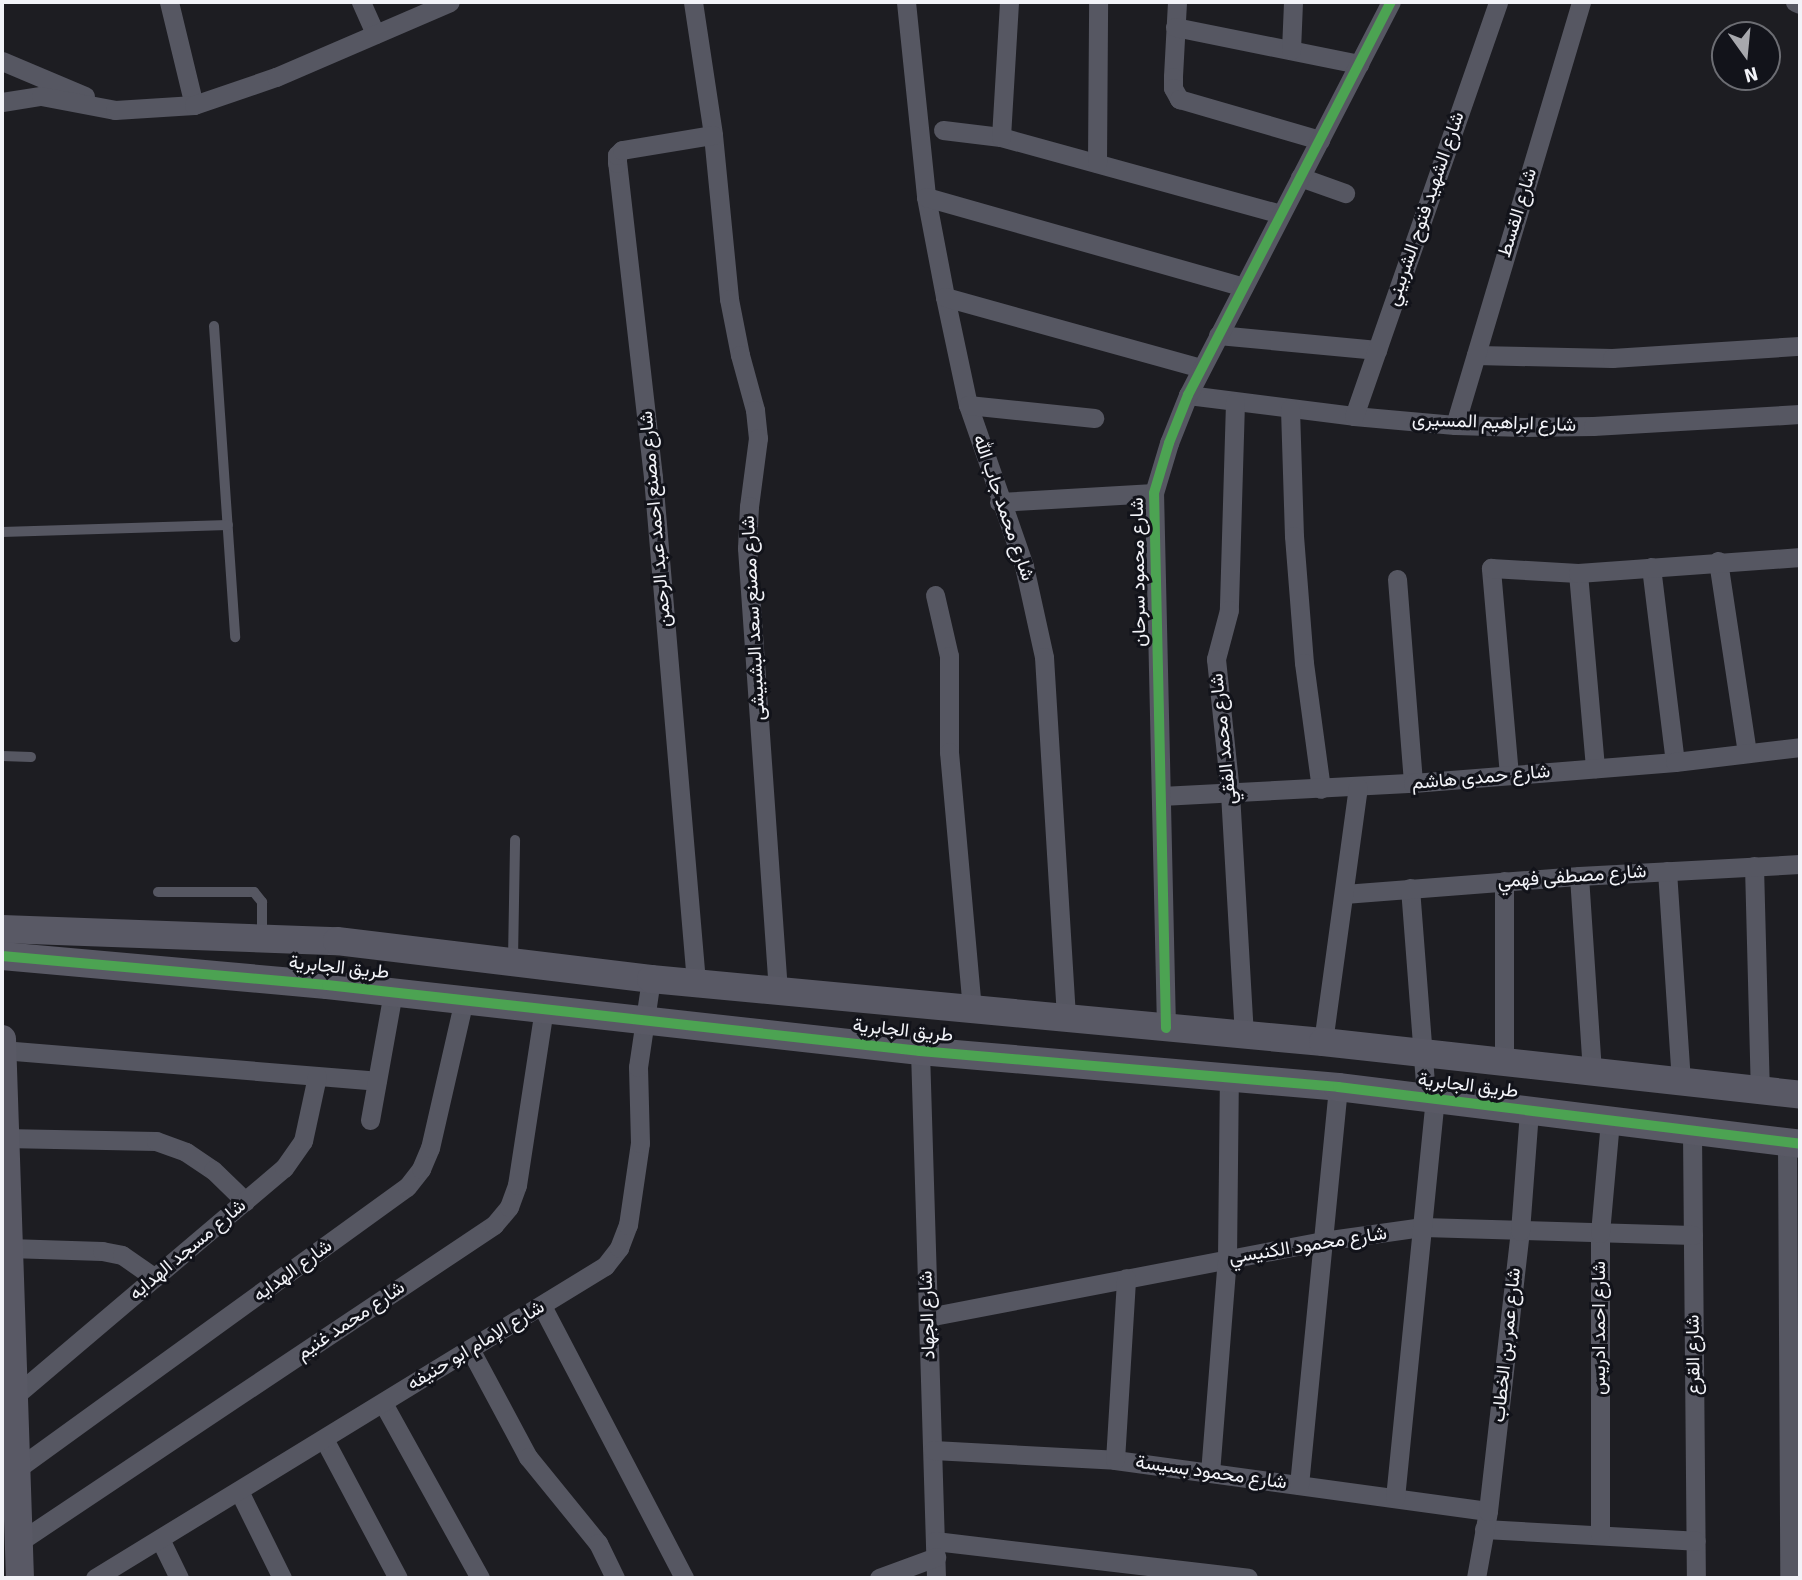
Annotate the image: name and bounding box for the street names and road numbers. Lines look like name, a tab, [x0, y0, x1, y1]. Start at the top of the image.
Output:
street label: شارع الشهيد فتوح الشربيني	[1382, 109, 1470, 309]
street label: شارع القسط	[1494, 166, 1542, 260]
street label: شارع ابراهيم المسيرى	[1412, 409, 1576, 437]
street label: شارع مصنع احمد عبد الرحمن	[635, 410, 677, 628]
street label: شارع محمد جاب الله	[967, 432, 1039, 584]
street label: شارع محمود سرحان	[1126, 497, 1152, 647]
street label: شارع مصنع سعد البشبيشى	[737, 515, 771, 721]
street label: شارع محمد الفقي	[1206, 672, 1242, 806]
street label: شارع حمدى هاشم	[1411, 761, 1551, 795]
street label: شارع مصطفى فهمي	[1497, 860, 1647, 894]
street label: طريق الجابرية	[288, 951, 390, 985]
street label: طريق الجابرية	[852, 1014, 954, 1048]
street label: طريق الجابرية	[1416, 1069, 1520, 1103]
street label: شارع مسجد الهدايه	[125, 1195, 251, 1305]
street label: شارع محمود الكنيسي	[1228, 1222, 1388, 1270]
street label: شارع الهدايه	[249, 1235, 337, 1307]
street label: شارع احمد ادريس	[1589, 1261, 1611, 1395]
street label: شارع عمر بن الخطاب	[1488, 1267, 1526, 1423]
street label: شارع الجهاد	[915, 1270, 941, 1360]
street label: شارع محمد غنيم	[292, 1276, 410, 1366]
street label: شارع الإمام ابو حنيفه	[403, 1296, 549, 1396]
street label: شارع القرع	[1682, 1314, 1706, 1396]
street label: شارع محمود بسيسة	[1134, 1451, 1288, 1495]

